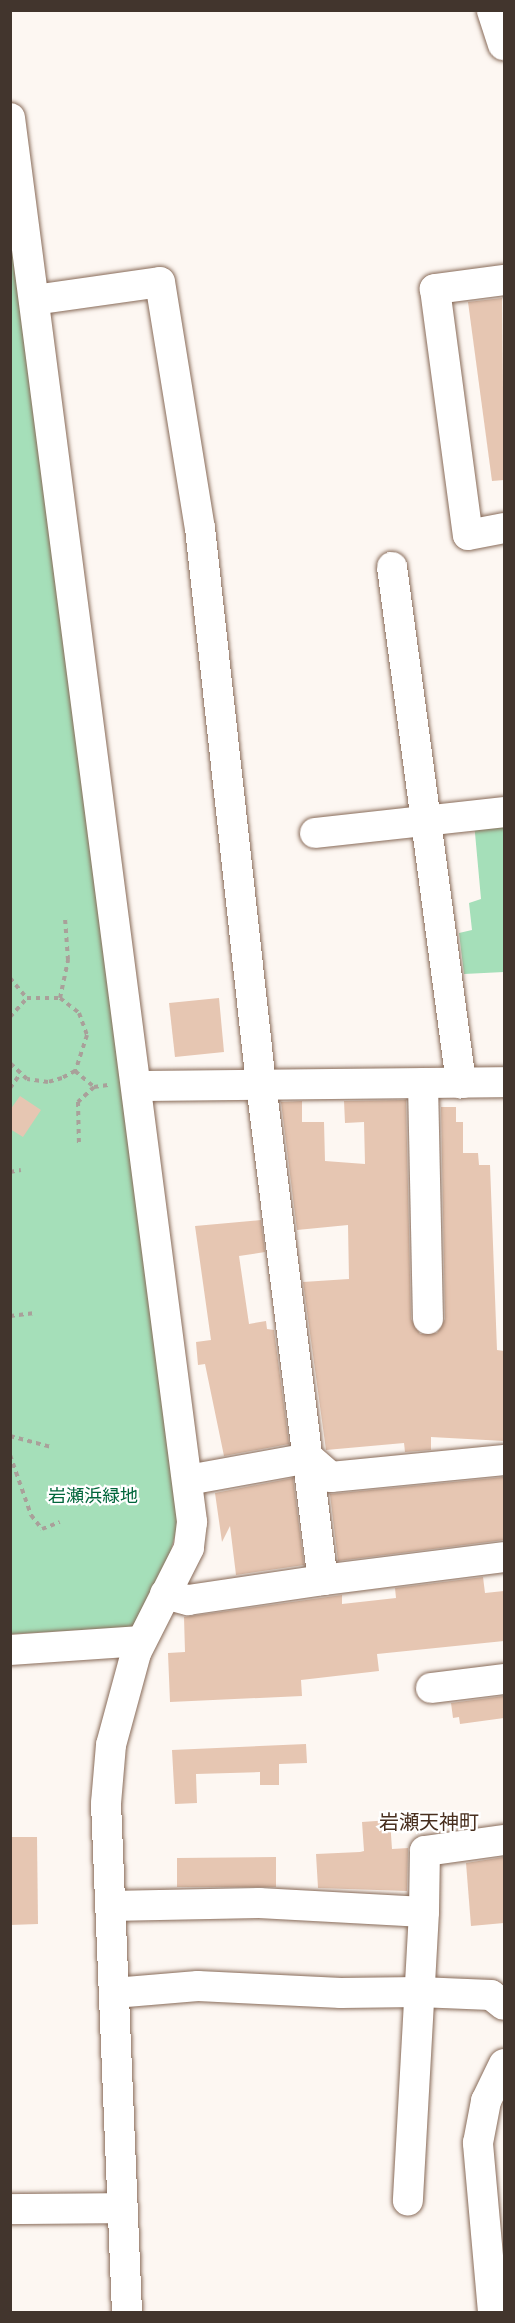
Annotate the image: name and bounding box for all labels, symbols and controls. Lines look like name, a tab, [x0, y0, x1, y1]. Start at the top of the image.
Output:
park label: 岩瀬浜緑地	[48, 1485, 138, 1507]
district label: 岩瀬天神町	[379, 1810, 479, 1834]

